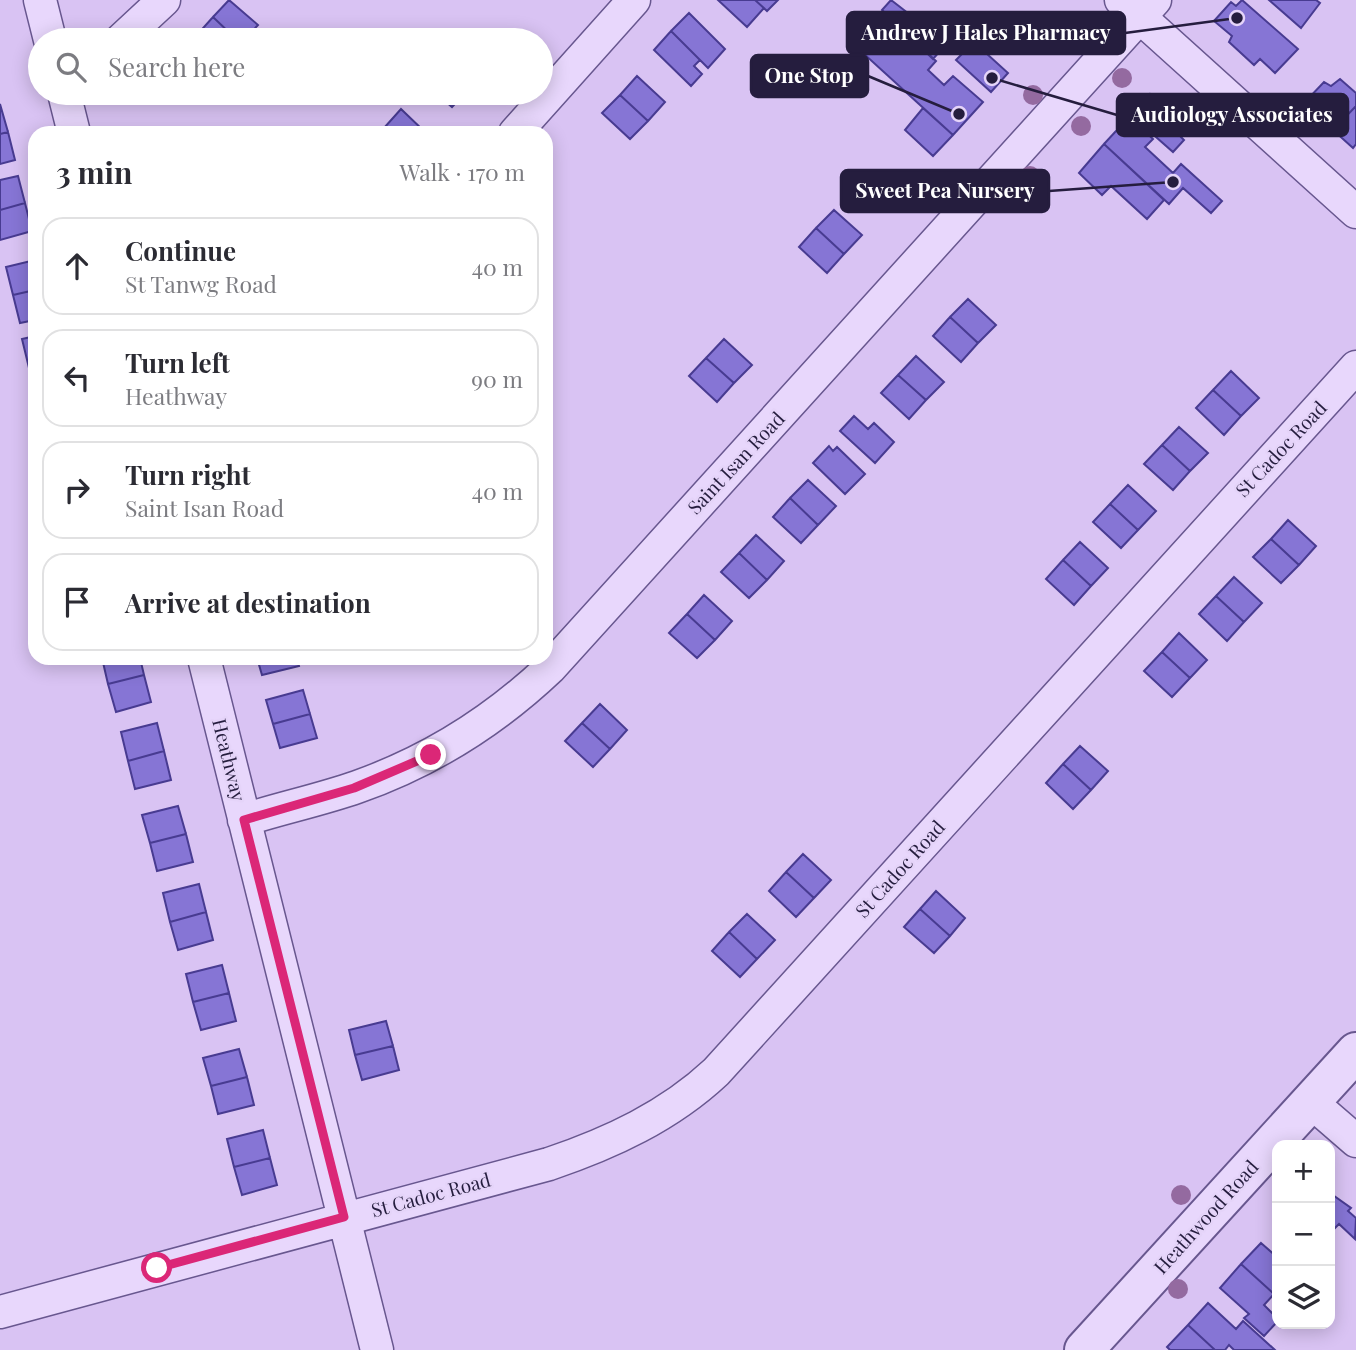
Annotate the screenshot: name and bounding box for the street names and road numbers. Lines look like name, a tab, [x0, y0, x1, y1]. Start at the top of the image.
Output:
street label: St Cadoc Road	[1229, 395, 1332, 502]
street label: Saint Isan Road	[681, 405, 790, 519]
street label: Heathway	[207, 716, 253, 804]
street label: St Cadoc Road	[849, 814, 950, 923]
street label: Heathwood Road	[1147, 1154, 1263, 1279]
street label: St Cadoc Road	[368, 1166, 493, 1222]

